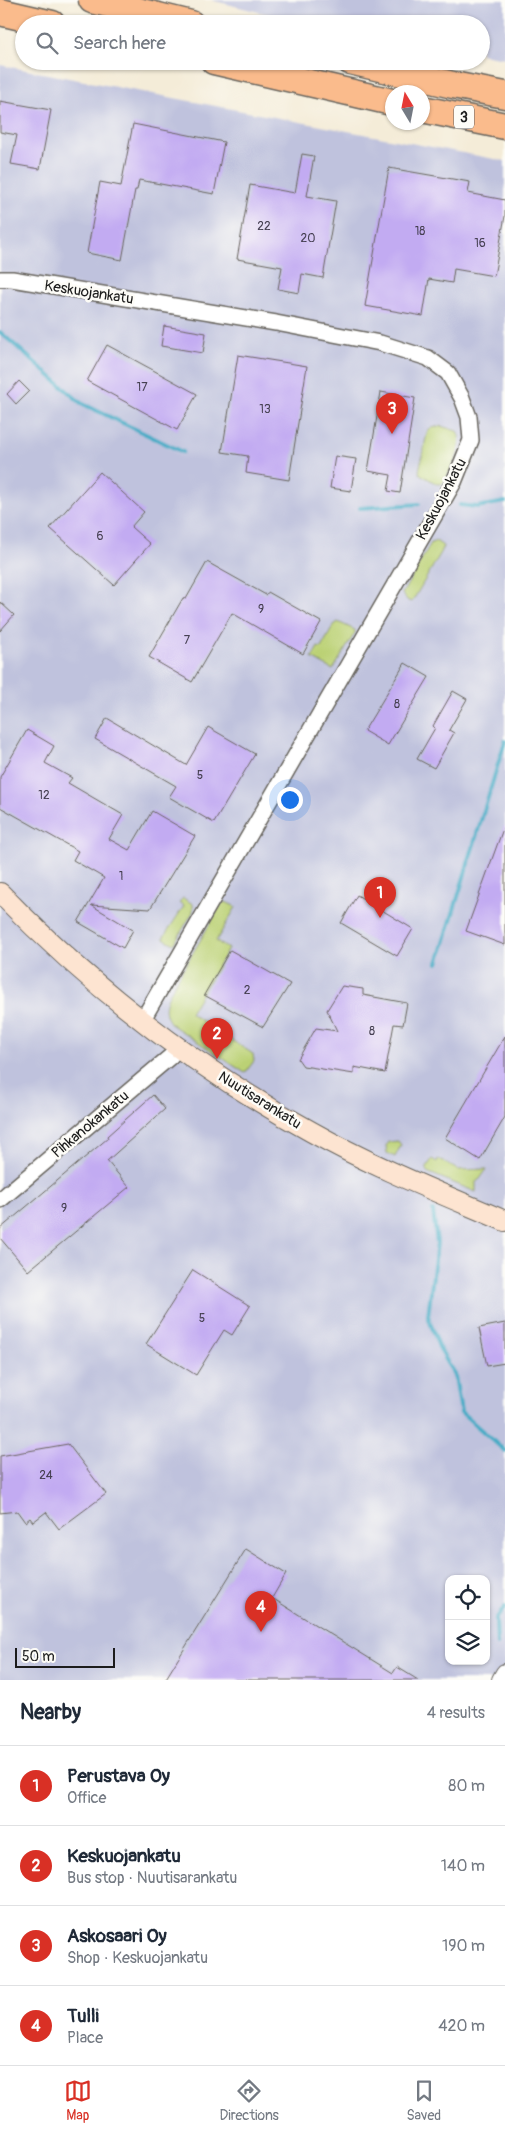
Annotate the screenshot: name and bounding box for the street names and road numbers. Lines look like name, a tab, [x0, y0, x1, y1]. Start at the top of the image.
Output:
road number: 3	[454, 105, 474, 128]
street label: Keskuojankatu	[43, 276, 135, 309]
street label: Keskuojankatu	[412, 455, 471, 543]
street label: Nuutisarankatu	[215, 1067, 305, 1133]
street label: Pihkanokankatu	[48, 1086, 133, 1162]

